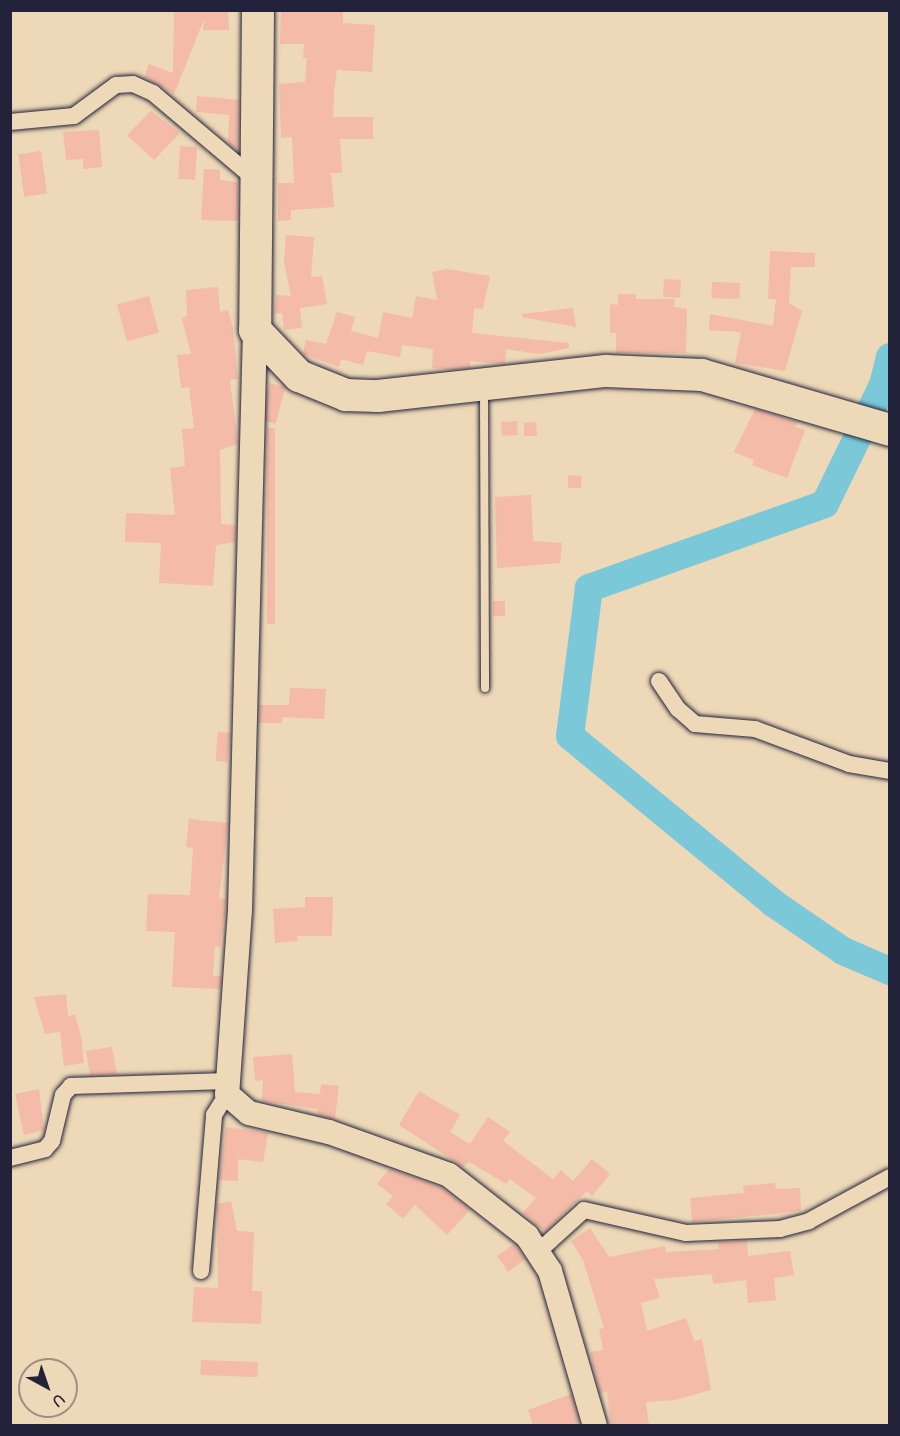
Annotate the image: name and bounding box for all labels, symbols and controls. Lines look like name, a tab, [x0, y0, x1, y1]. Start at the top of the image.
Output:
north arrow	[18, 1358, 78, 1418]
text: U	[48, 1390, 68, 1411]

